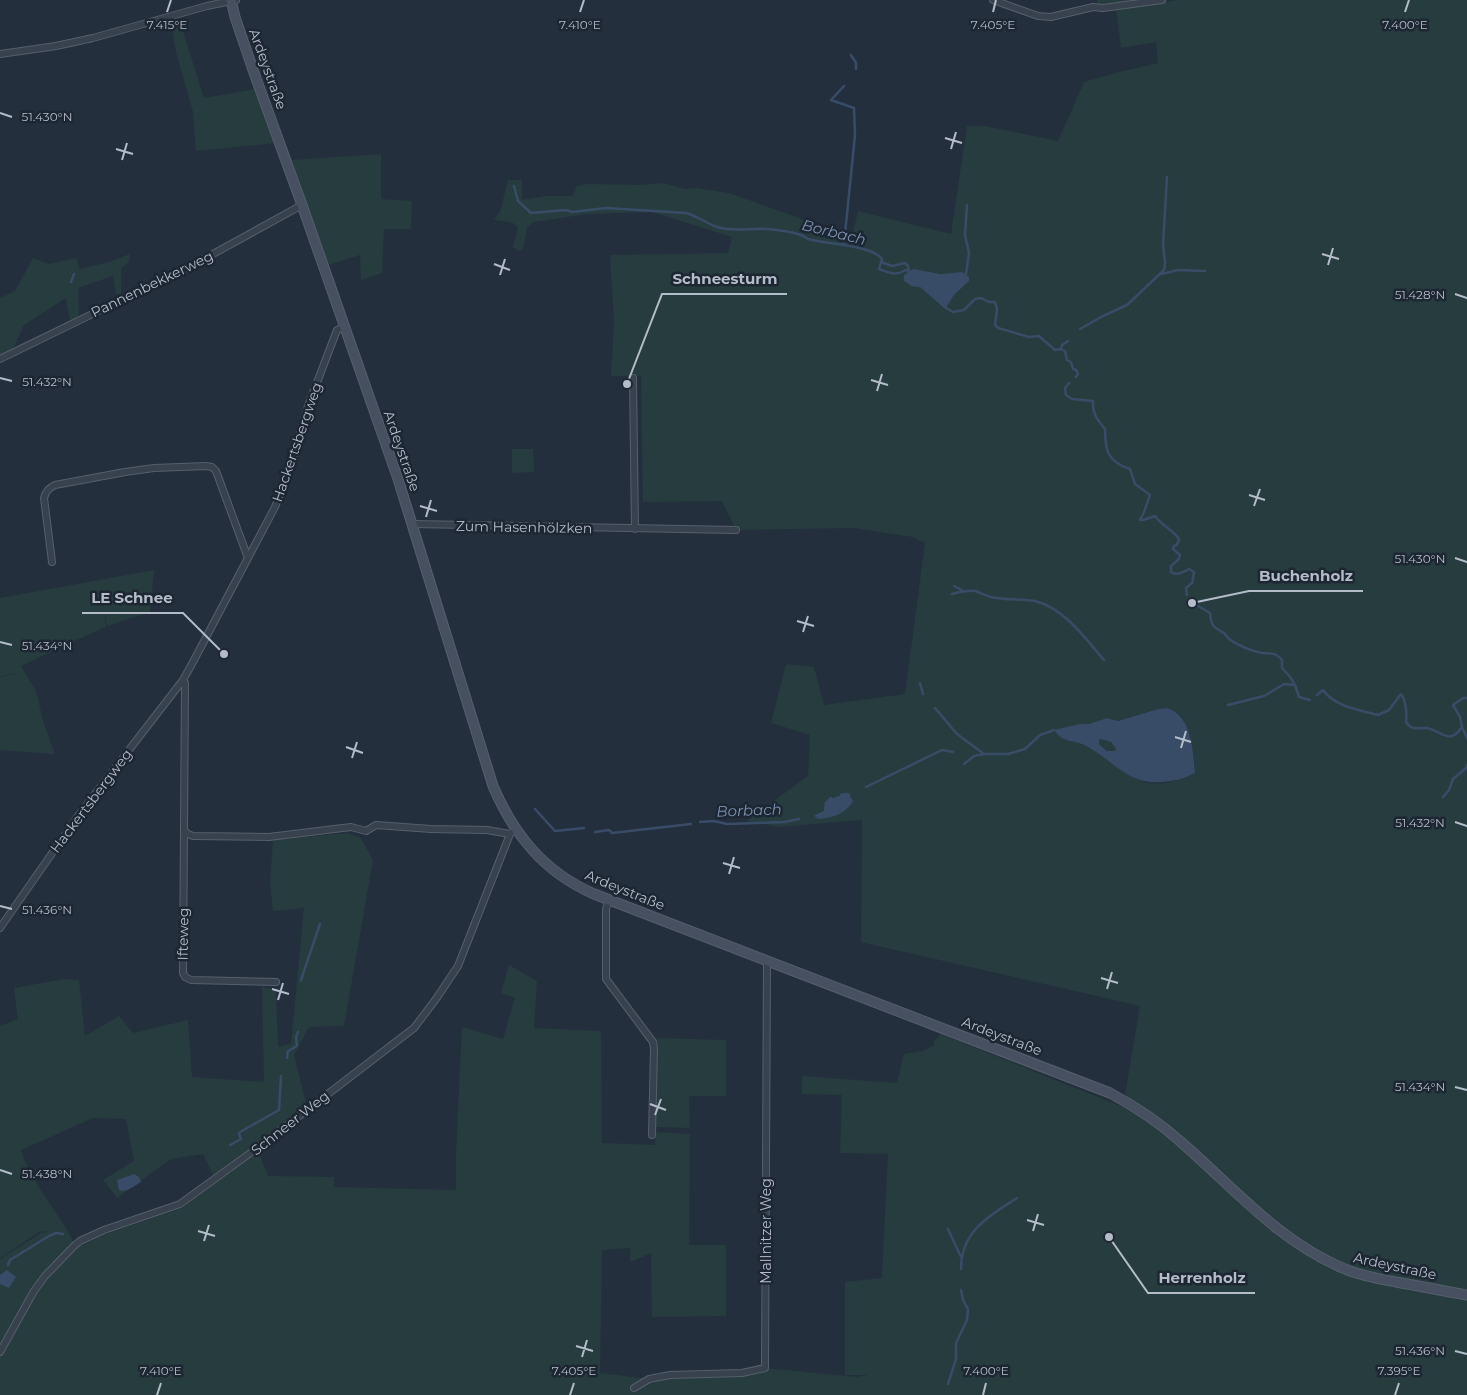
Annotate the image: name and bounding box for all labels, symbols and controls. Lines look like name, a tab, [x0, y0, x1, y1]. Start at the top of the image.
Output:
text: 7.415°E	[147, 17, 187, 32]
text: 7.410°E	[559, 17, 601, 32]
text: 7.405°E	[971, 17, 1015, 32]
text: 7.400°E	[1382, 17, 1428, 32]
street label: Ardeystraße	[245, 26, 291, 112]
text: 51.430°N	[22, 109, 72, 124]
water label: Borbach	[800, 215, 868, 249]
street label: Pannenbekkerweg	[88, 247, 216, 321]
callout: Schneesturm	[662, 264, 787, 294]
text: Schneesturm	[672, 269, 778, 288]
text: 51.428°N	[1395, 287, 1445, 302]
text: 51.432°N	[22, 374, 72, 389]
street label: Hackertsbergweg	[268, 380, 326, 504]
street label: Ardeystraße	[380, 408, 424, 494]
street label: Zum Hasenhölzken	[456, 517, 592, 537]
text: 51.430°N	[1395, 551, 1445, 566]
callout: Buchenholz	[1249, 561, 1363, 591]
text: Buchenholz	[1259, 566, 1353, 585]
callout: LE Schnee	[82, 583, 183, 613]
text: LE Schnee	[91, 588, 173, 607]
text: 51.434°N	[22, 638, 72, 653]
street label: Hackertsbergweg	[46, 746, 136, 856]
water label: Borbach	[716, 799, 782, 821]
text: 51.432°N	[1395, 815, 1445, 830]
street label: Ardeystraße	[582, 866, 668, 914]
text: 51.436°N	[22, 902, 72, 917]
street label: Ifteweg	[174, 907, 192, 961]
street label: Ardeystraße	[959, 1012, 1045, 1060]
text: 51.434°N	[1395, 1079, 1445, 1094]
street label: Schneer Weg	[247, 1087, 333, 1159]
text: 51.438°N	[22, 1166, 72, 1181]
street label: Mallnitzer Weg	[757, 1178, 775, 1284]
street label: Ardeystraße	[1352, 1248, 1438, 1284]
callout: Herrenholz	[1148, 1263, 1255, 1293]
text: Herrenholz	[1158, 1268, 1246, 1287]
text: 51.436°N	[1395, 1343, 1445, 1358]
text: 7.410°E	[140, 1363, 182, 1378]
text: 7.405°E	[552, 1363, 596, 1378]
text: 7.400°E	[963, 1363, 1009, 1378]
text: 7.395°E	[1378, 1363, 1420, 1378]

